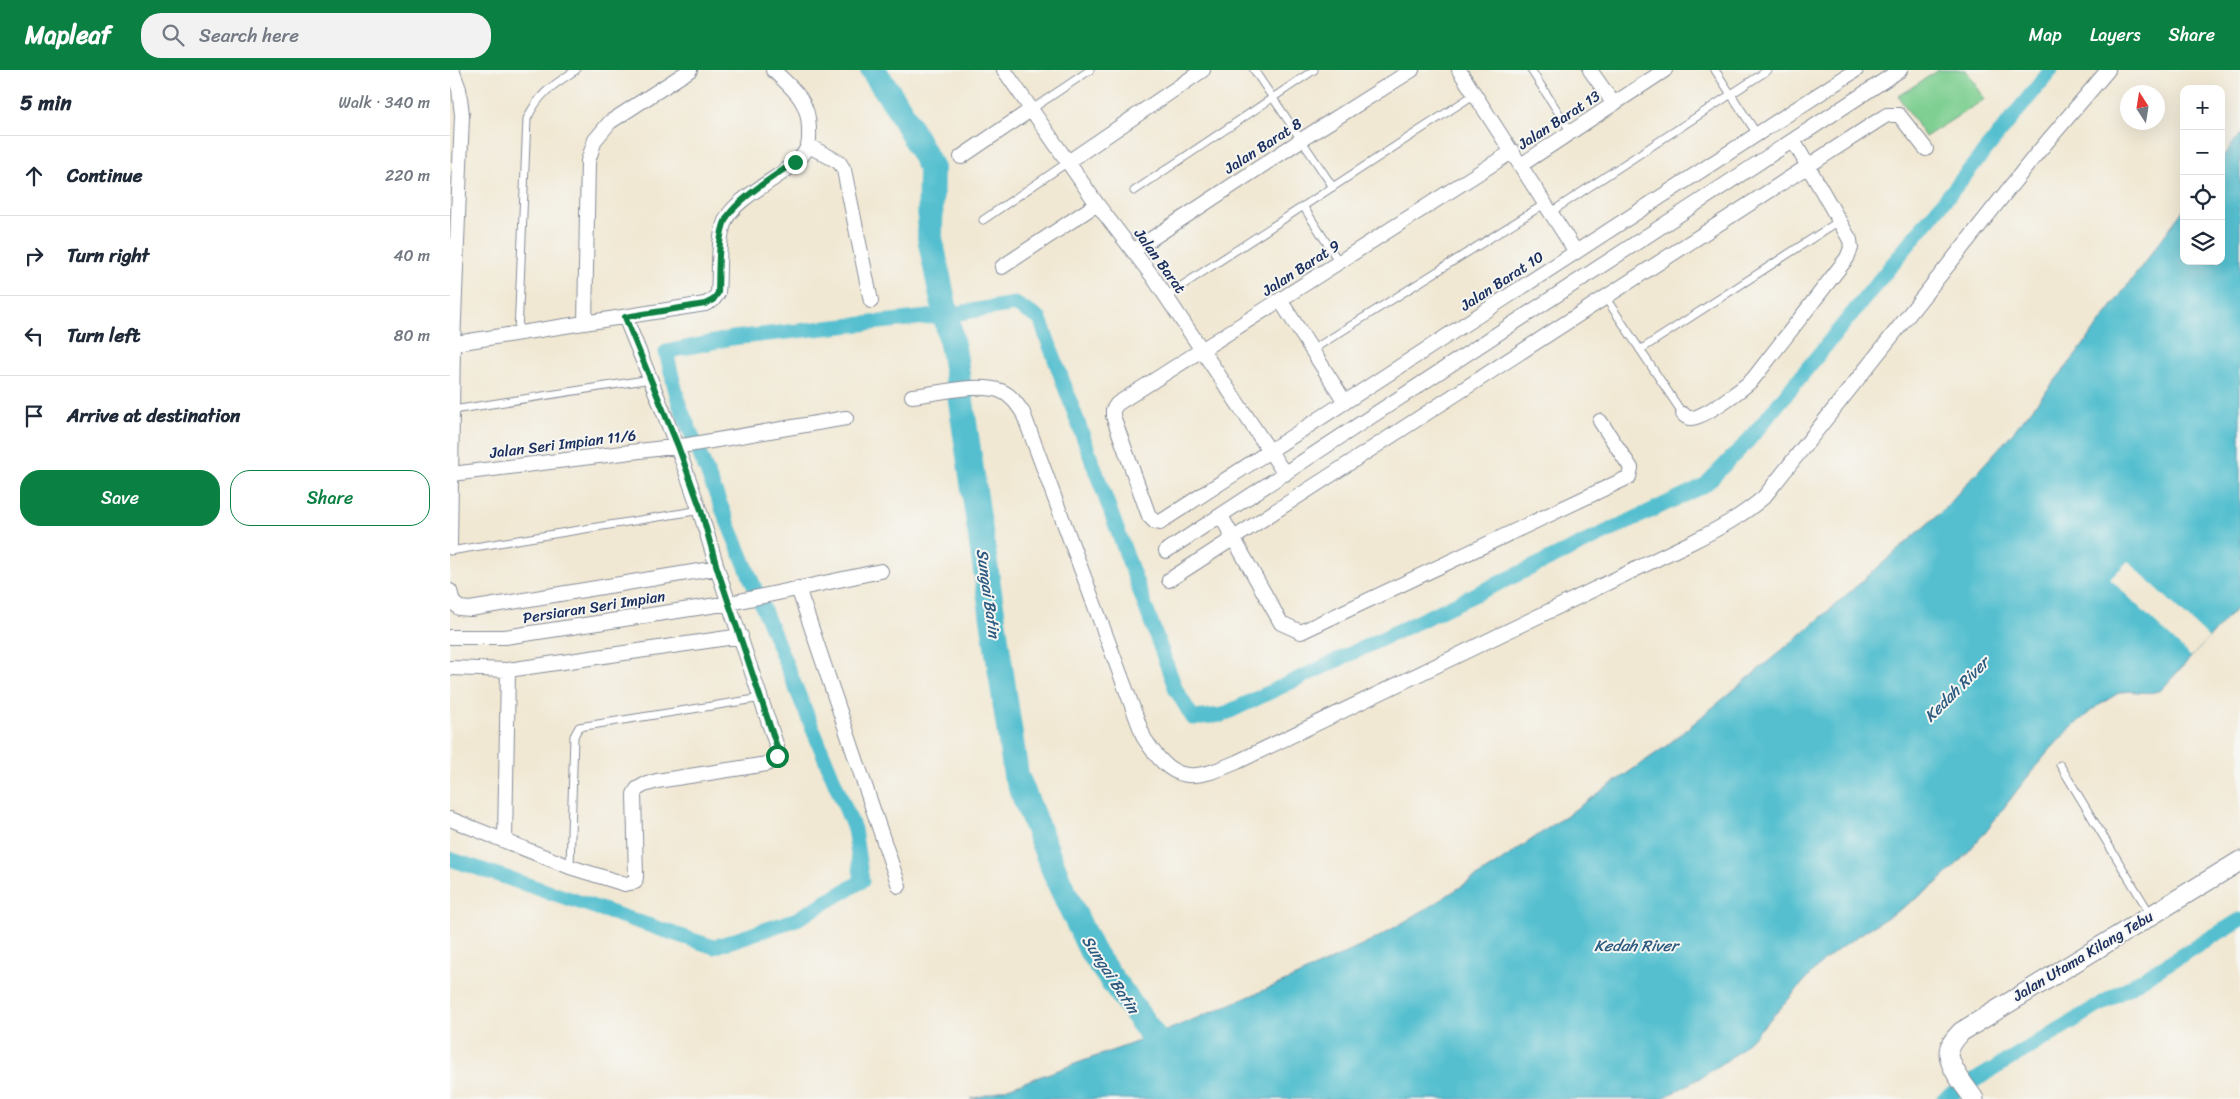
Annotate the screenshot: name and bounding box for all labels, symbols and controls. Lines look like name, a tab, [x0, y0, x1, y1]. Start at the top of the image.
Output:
search box	[141, 13, 491, 58]
text: Mapleaf	[25, 14, 111, 56]
text: Search here	[199, 19, 299, 52]
text: Map	[2029, 19, 2062, 51]
text: Layers	[2090, 19, 2141, 51]
text: Share	[2169, 19, 2215, 51]
icon: search	[159, 21, 187, 49]
street label: Jalan Barat 13	[1512, 83, 1606, 157]
text: 5 min	[20, 84, 72, 122]
north arrow	[2120, 85, 2165, 130]
map controls	[2180, 85, 2225, 265]
button: +	[2180, 85, 2225, 130]
text: Walk · 340 m	[339, 88, 430, 117]
street label: Jalan Barat 8	[1218, 111, 1307, 182]
button: −	[2180, 130, 2225, 175]
route end	[784, 151, 807, 174]
text: Continue	[67, 159, 143, 192]
text: 220 m	[385, 161, 430, 190]
icon: ahead	[20, 162, 48, 190]
button: locate	[2180, 175, 2225, 220]
button: layers	[2180, 220, 2225, 265]
street label: Jalan Barat	[1127, 222, 1193, 300]
street label: Jalan Barat 9	[1256, 233, 1345, 304]
text: Turn right	[67, 239, 149, 272]
text: 40 m	[393, 241, 430, 270]
icon: right	[20, 242, 48, 270]
street label: Jalan Barat 10	[1454, 244, 1549, 318]
text: Turn left	[67, 319, 140, 352]
text: 80 m	[394, 321, 430, 350]
icon: left	[20, 322, 48, 350]
text: Arrive at destination	[67, 399, 240, 432]
icon: arrive	[20, 402, 48, 430]
street label: Jalan Seri Impian 11/6	[487, 422, 638, 466]
button: Save	[20, 470, 220, 526]
button: Share	[230, 470, 430, 526]
water label: Sungai Batin	[968, 547, 1009, 642]
street label: Persiaran Seri Impian	[521, 583, 667, 631]
water label: Kedah River	[1917, 647, 1998, 729]
route start	[766, 745, 789, 768]
street label: Jalan Utama Kilang Tebu	[2007, 904, 2158, 1009]
water label: Sungai Batin	[1074, 929, 1148, 1022]
water label: Kedah River	[1594, 931, 1681, 960]

